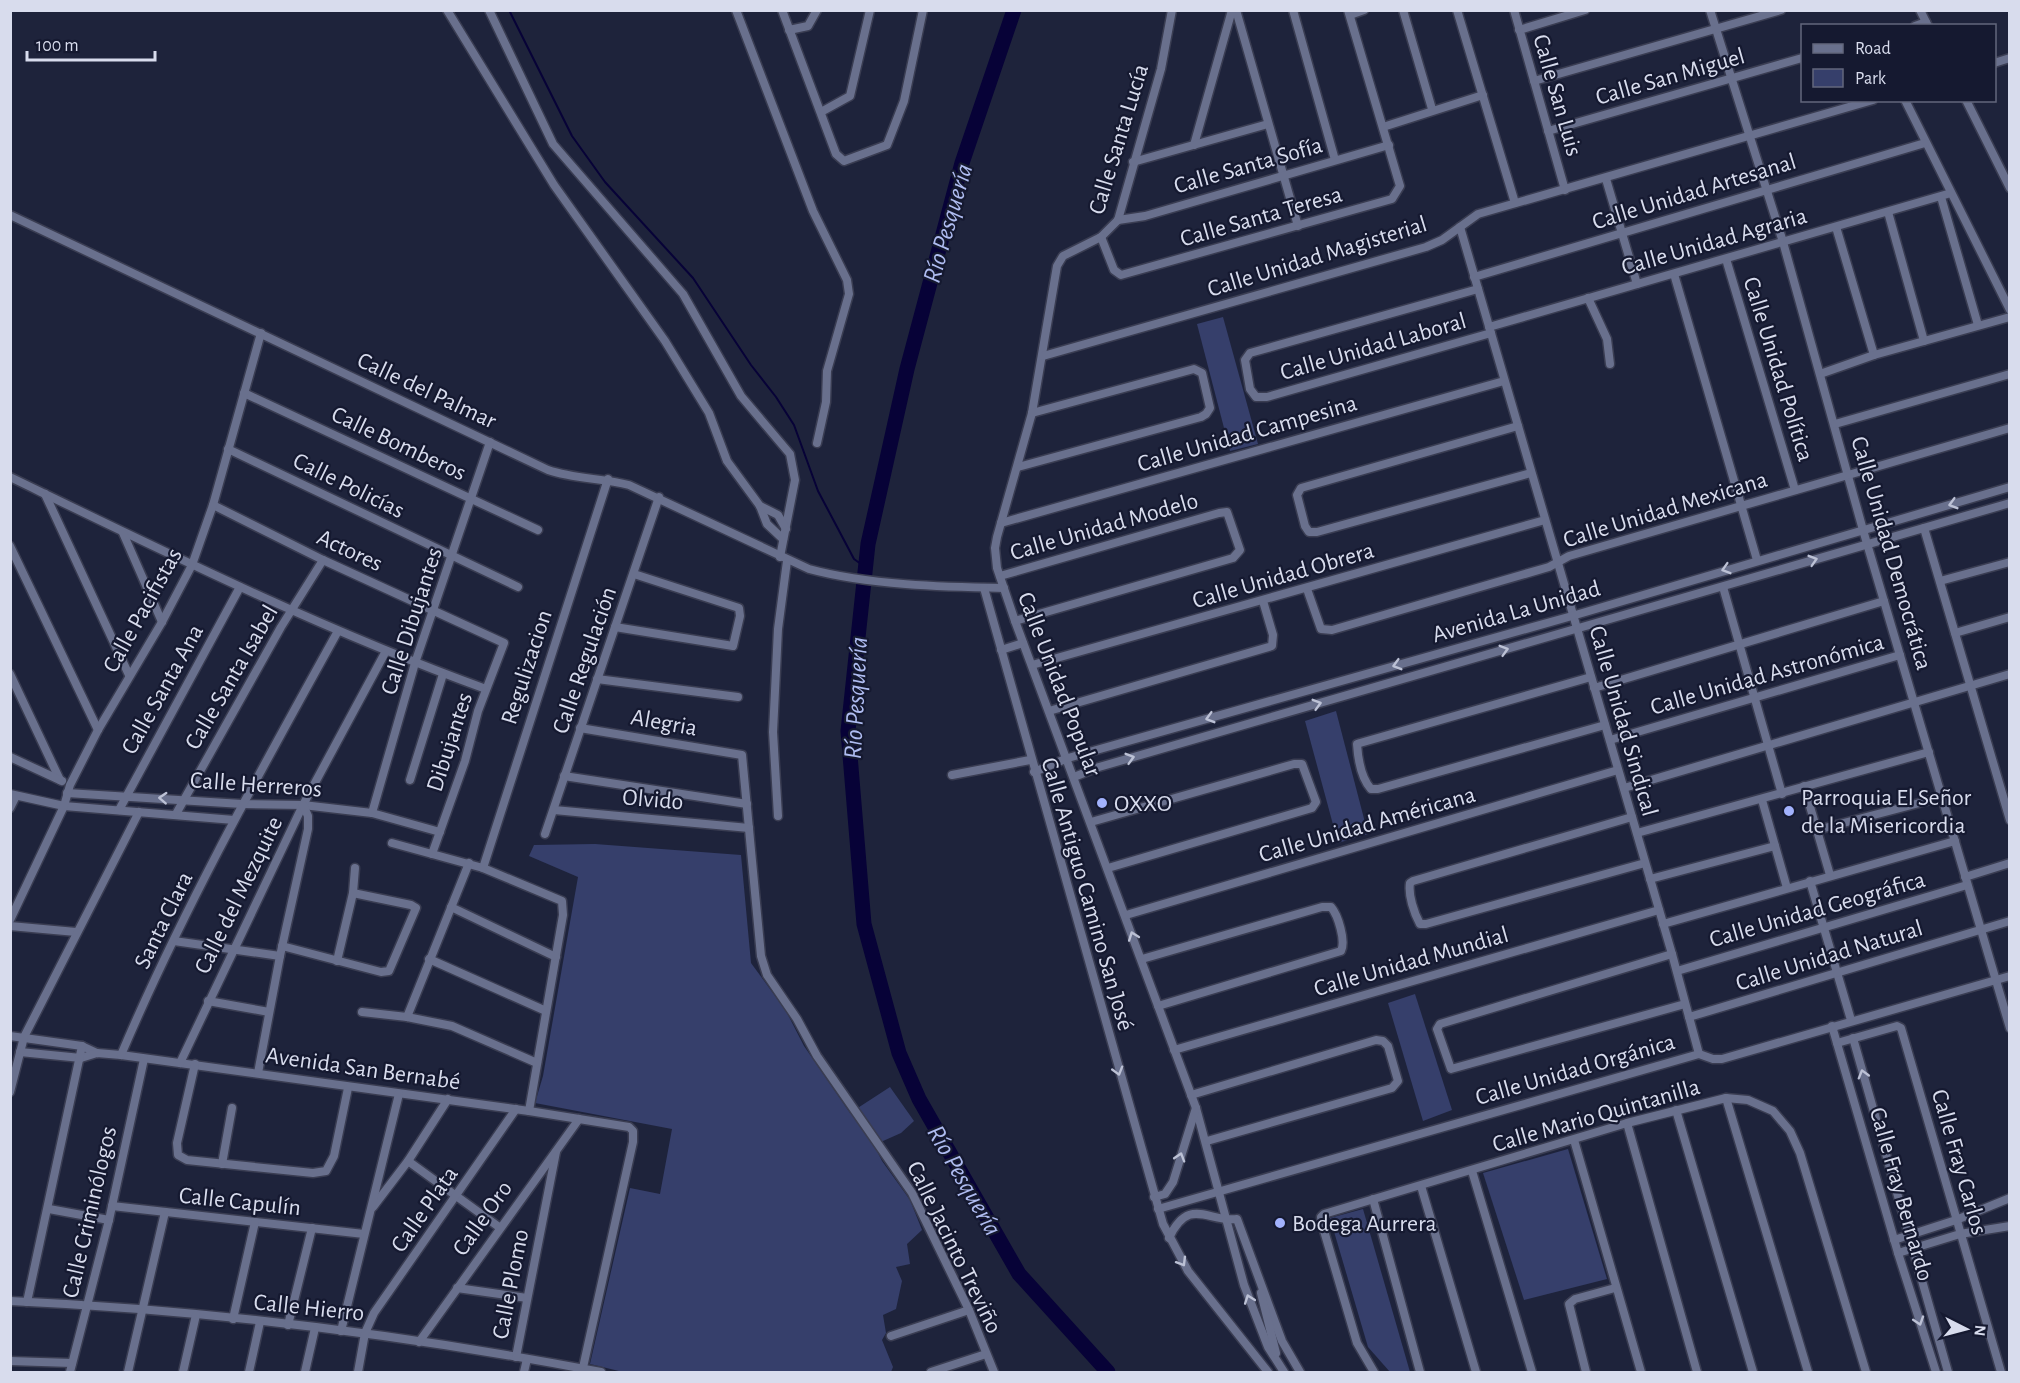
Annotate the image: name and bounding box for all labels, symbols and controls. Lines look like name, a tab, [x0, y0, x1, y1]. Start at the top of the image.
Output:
scale bar	[27, 24, 154, 62]
legend	[1801, 24, 1996, 102]
street label: Calle San Luis	[1528, 32, 1586, 159]
text: 100 m	[36, 37, 79, 55]
text: Road	[1855, 40, 1891, 58]
street label: Calle San Miguel	[1593, 44, 1748, 110]
street label: Calle Santa Lucía	[1085, 61, 1153, 217]
text: Park	[1855, 70, 1887, 88]
street label: Calle Santa Sofía	[1171, 133, 1325, 199]
street label: Calle Unidad Artesanal	[1589, 149, 1799, 234]
water label: Río Pesquería	[919, 161, 977, 286]
street label: Calle Santa Teresa	[1178, 182, 1345, 252]
street label: Calle Unidad Agraria	[1619, 204, 1810, 280]
street label: Calle Unidad Magisterial	[1205, 212, 1430, 302]
street label: Calle Unidad Política	[1739, 274, 1818, 464]
street label: Calle Unidad Laboral	[1277, 309, 1469, 385]
street label: Calle del Palmar	[353, 348, 500, 434]
street label: Calle Unidad Campesina	[1135, 391, 1360, 477]
street label: Calle Bomberos	[328, 402, 470, 486]
street label: Calle Unidad Democrática	[1846, 434, 1936, 673]
street label: Calle Policías	[289, 449, 408, 523]
street label: Calle Unidad Mexicana	[1560, 467, 1770, 552]
street label: Calle Unidad Modelo	[1007, 489, 1201, 565]
one-way arrow	[1948, 497, 1959, 509]
street label: Actores	[313, 525, 386, 576]
street label: Calle Unidad Obrera	[1190, 539, 1377, 613]
street label: Calle Pacifistas	[99, 544, 187, 677]
street label: Calle Dibujantes	[377, 545, 447, 698]
one-way arrow	[1807, 555, 1818, 567]
one-way arrow	[1721, 562, 1732, 574]
street label: Avenida La Unidad	[1429, 576, 1603, 647]
street label: Calle Regulación	[549, 584, 621, 737]
street label: Calle Unidad Popular	[1013, 589, 1105, 780]
street label: Calle Santa Isabel	[181, 601, 283, 754]
street label: Regulizacion	[497, 607, 557, 728]
street label: Calle Santa Ana	[117, 621, 208, 758]
street label: Calle Unidad Sindical	[1584, 623, 1662, 819]
street label: Calle Unidad Astronómica	[1648, 630, 1887, 720]
water label: Río Pesquería	[840, 636, 872, 760]
one-way arrow	[1499, 645, 1509, 657]
one-way arrow	[1392, 658, 1403, 670]
street label: Dibujantes	[423, 690, 477, 795]
one-way arrow	[1311, 699, 1322, 711]
street label: Alegria	[629, 705, 699, 741]
one-way arrow	[1205, 711, 1216, 723]
one-way arrow	[1124, 753, 1135, 765]
street label: Calle Antiguo Camino San José	[1037, 755, 1138, 1033]
street label: Calle Herreros	[189, 768, 323, 802]
street label: Calle Unidad Américana	[1256, 783, 1478, 867]
street label: Olvido	[621, 785, 685, 815]
place label: Parroquia El Señor de la Misericordia	[1801, 786, 1972, 838]
one-way arrow	[159, 792, 168, 805]
place label: OXXO	[1114, 792, 1172, 816]
marker: OXXO	[1095, 796, 1109, 810]
marker: Parroquia El Señor de la Misericordia	[1782, 804, 1796, 818]
street label: Calle del Mezquite	[191, 813, 287, 978]
street label: Santa Clara	[130, 868, 198, 973]
street label: Calle Unidad Geográfica	[1707, 868, 1928, 952]
street label: Calle Unidad Natural	[1733, 916, 1926, 996]
street label: Calle Unidad Mundial	[1311, 923, 1511, 1001]
one-way arrow	[1128, 931, 1141, 942]
street label: Calle Unidad Orgánica	[1473, 1030, 1678, 1110]
street label: Avenida San Bernabé	[264, 1043, 462, 1095]
one-way arrow	[1111, 1065, 1123, 1076]
one-way arrow	[1858, 1069, 1870, 1080]
street label: Calle Mario Quintanilla	[1490, 1075, 1703, 1157]
street label: Calle Fray Carlos	[1927, 1087, 1991, 1238]
street label: Calle Fray Bernardo	[1865, 1105, 1937, 1284]
water label: Río Pesquería	[922, 1121, 1006, 1240]
street label: Calle Criminólogos	[59, 1124, 121, 1300]
one-way arrow	[1173, 1152, 1186, 1163]
street label: Calle Jacinto Treviño	[902, 1158, 1006, 1337]
street label: Calle Plata	[387, 1162, 463, 1257]
street label: Calle Oro	[449, 1177, 517, 1260]
street label: Calle Capulín	[178, 1184, 302, 1220]
place label: Bodega Aurrera	[1292, 1212, 1437, 1236]
marker: Bodega Aurrera	[1273, 1216, 1287, 1230]
street label: Calle Plomo	[489, 1227, 533, 1341]
one-way arrow	[1175, 1256, 1187, 1266]
street label: Calle Hierro	[252, 1290, 365, 1326]
one-way arrow	[1244, 1294, 1257, 1305]
north arrow	[1936, 1299, 1996, 1359]
one-way arrow	[1912, 1315, 1925, 1326]
text: N	[1971, 1324, 1988, 1337]

